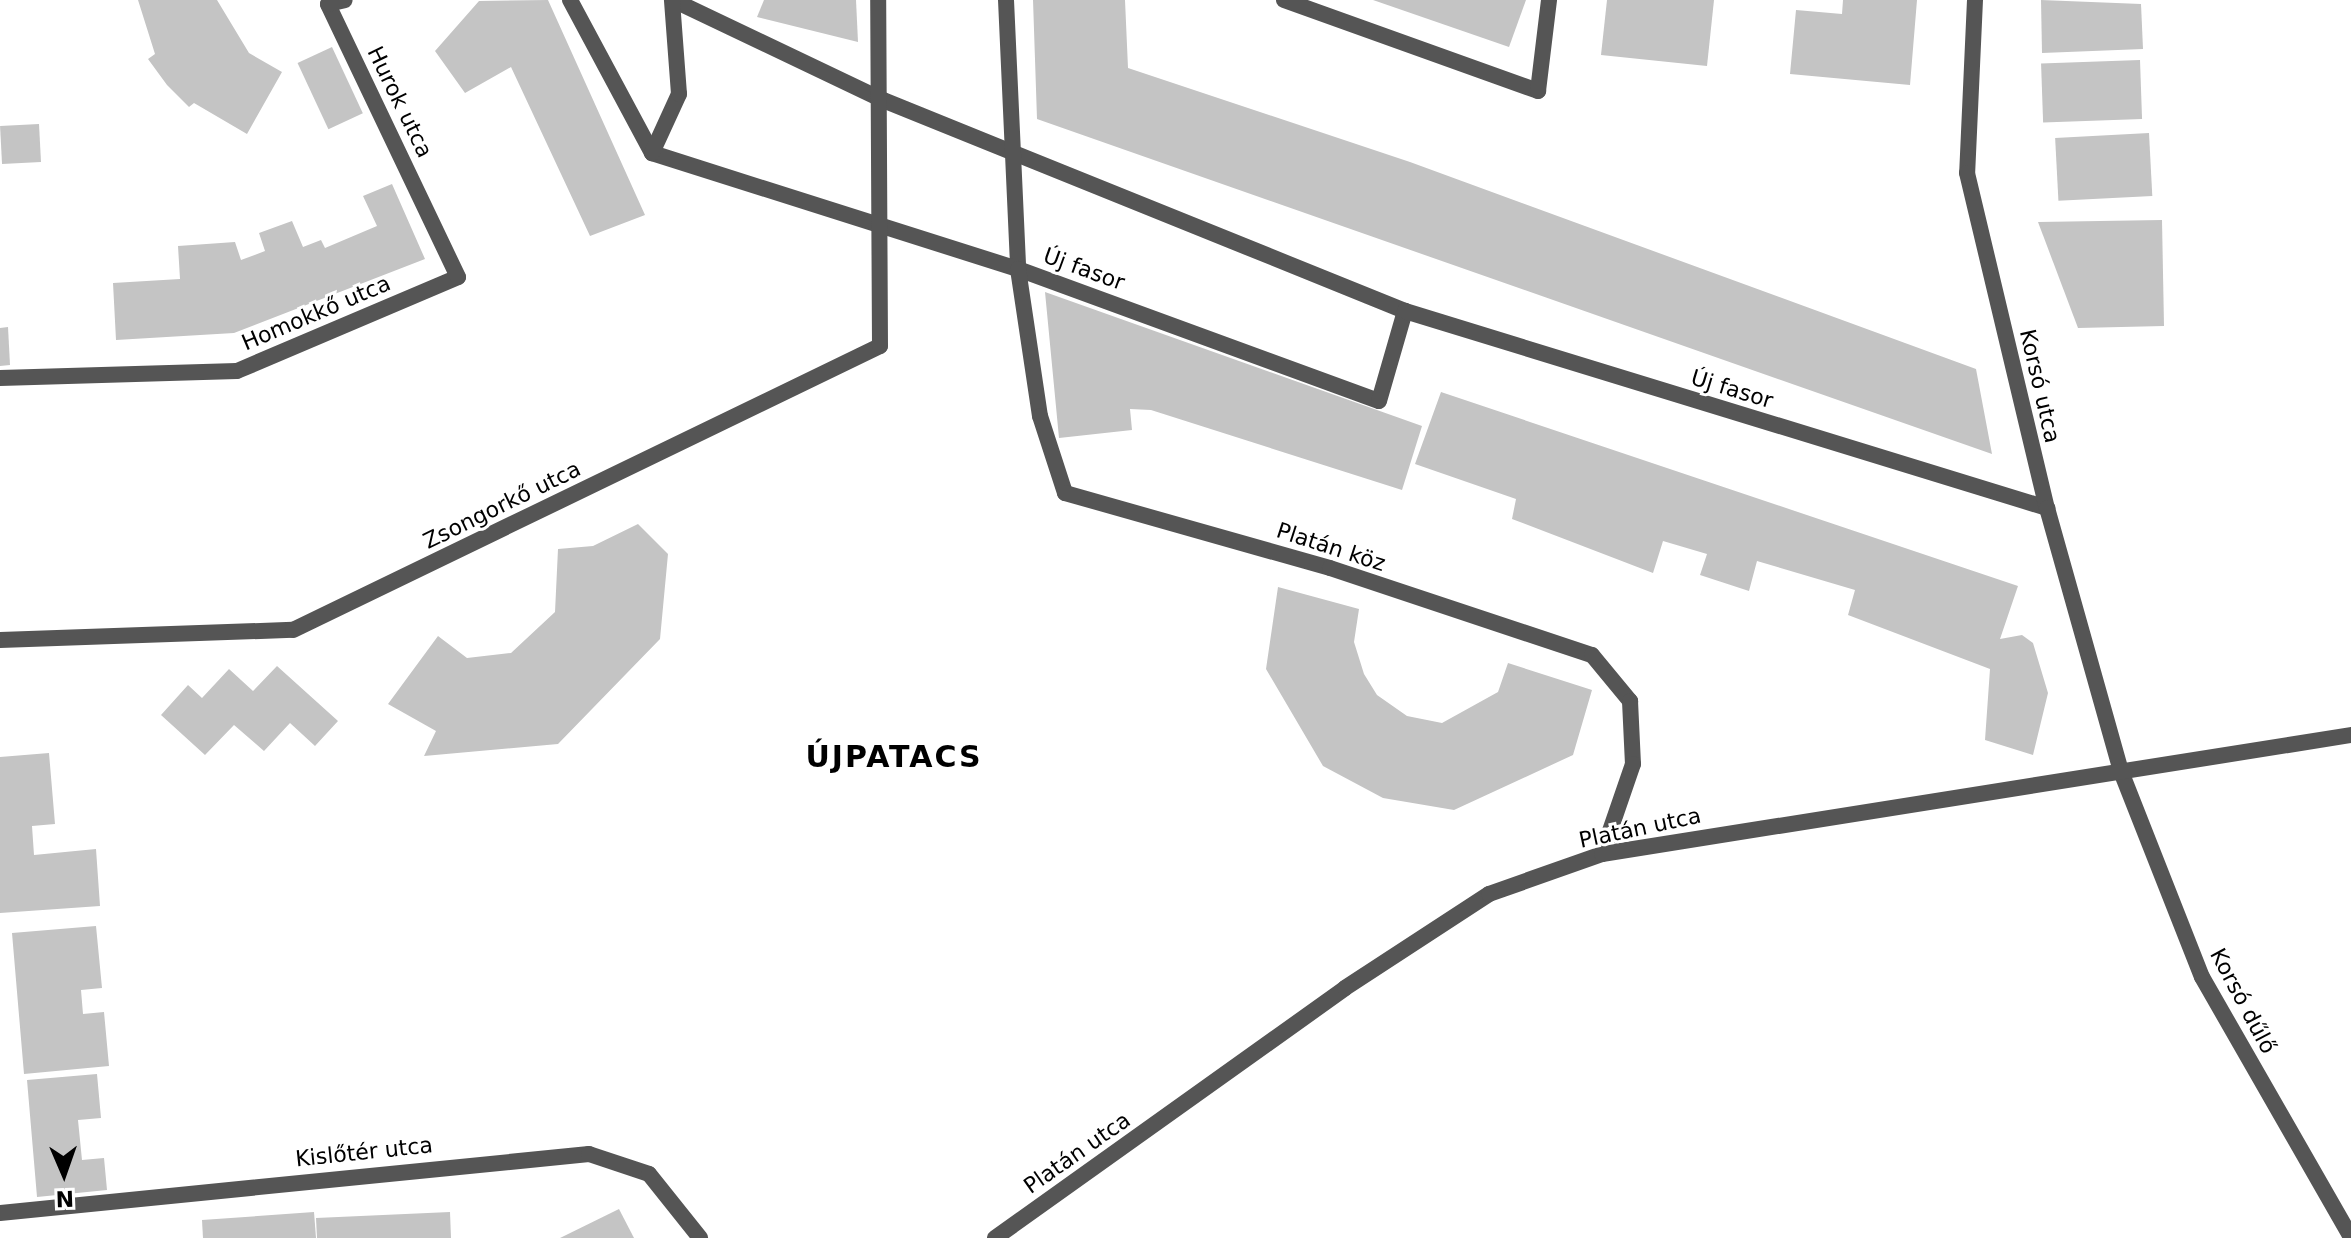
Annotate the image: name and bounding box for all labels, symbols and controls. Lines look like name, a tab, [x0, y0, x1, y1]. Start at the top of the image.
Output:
street label: Hurok utca	[362, 42, 438, 162]
street label: Új fasor	[1040, 242, 1128, 296]
street label: Homokkő utca	[238, 270, 394, 356]
street label: Korsó utca	[2014, 327, 2066, 445]
street label: Új fasor	[1688, 364, 1776, 414]
street label: Zsongorkő utca	[419, 455, 585, 555]
street label: Platán köz	[1273, 517, 1389, 577]
district label: ÚJPATACS	[805, 739, 983, 775]
street label: Platán utca	[1577, 802, 1703, 854]
street label: Korsó dűlő	[2204, 944, 2282, 1058]
street label: Platán utca	[1019, 1107, 1135, 1199]
street label: Kislőtér utca	[294, 1132, 434, 1172]
north arrow	[24, 1134, 104, 1214]
text: N	[55, 1186, 75, 1211]

